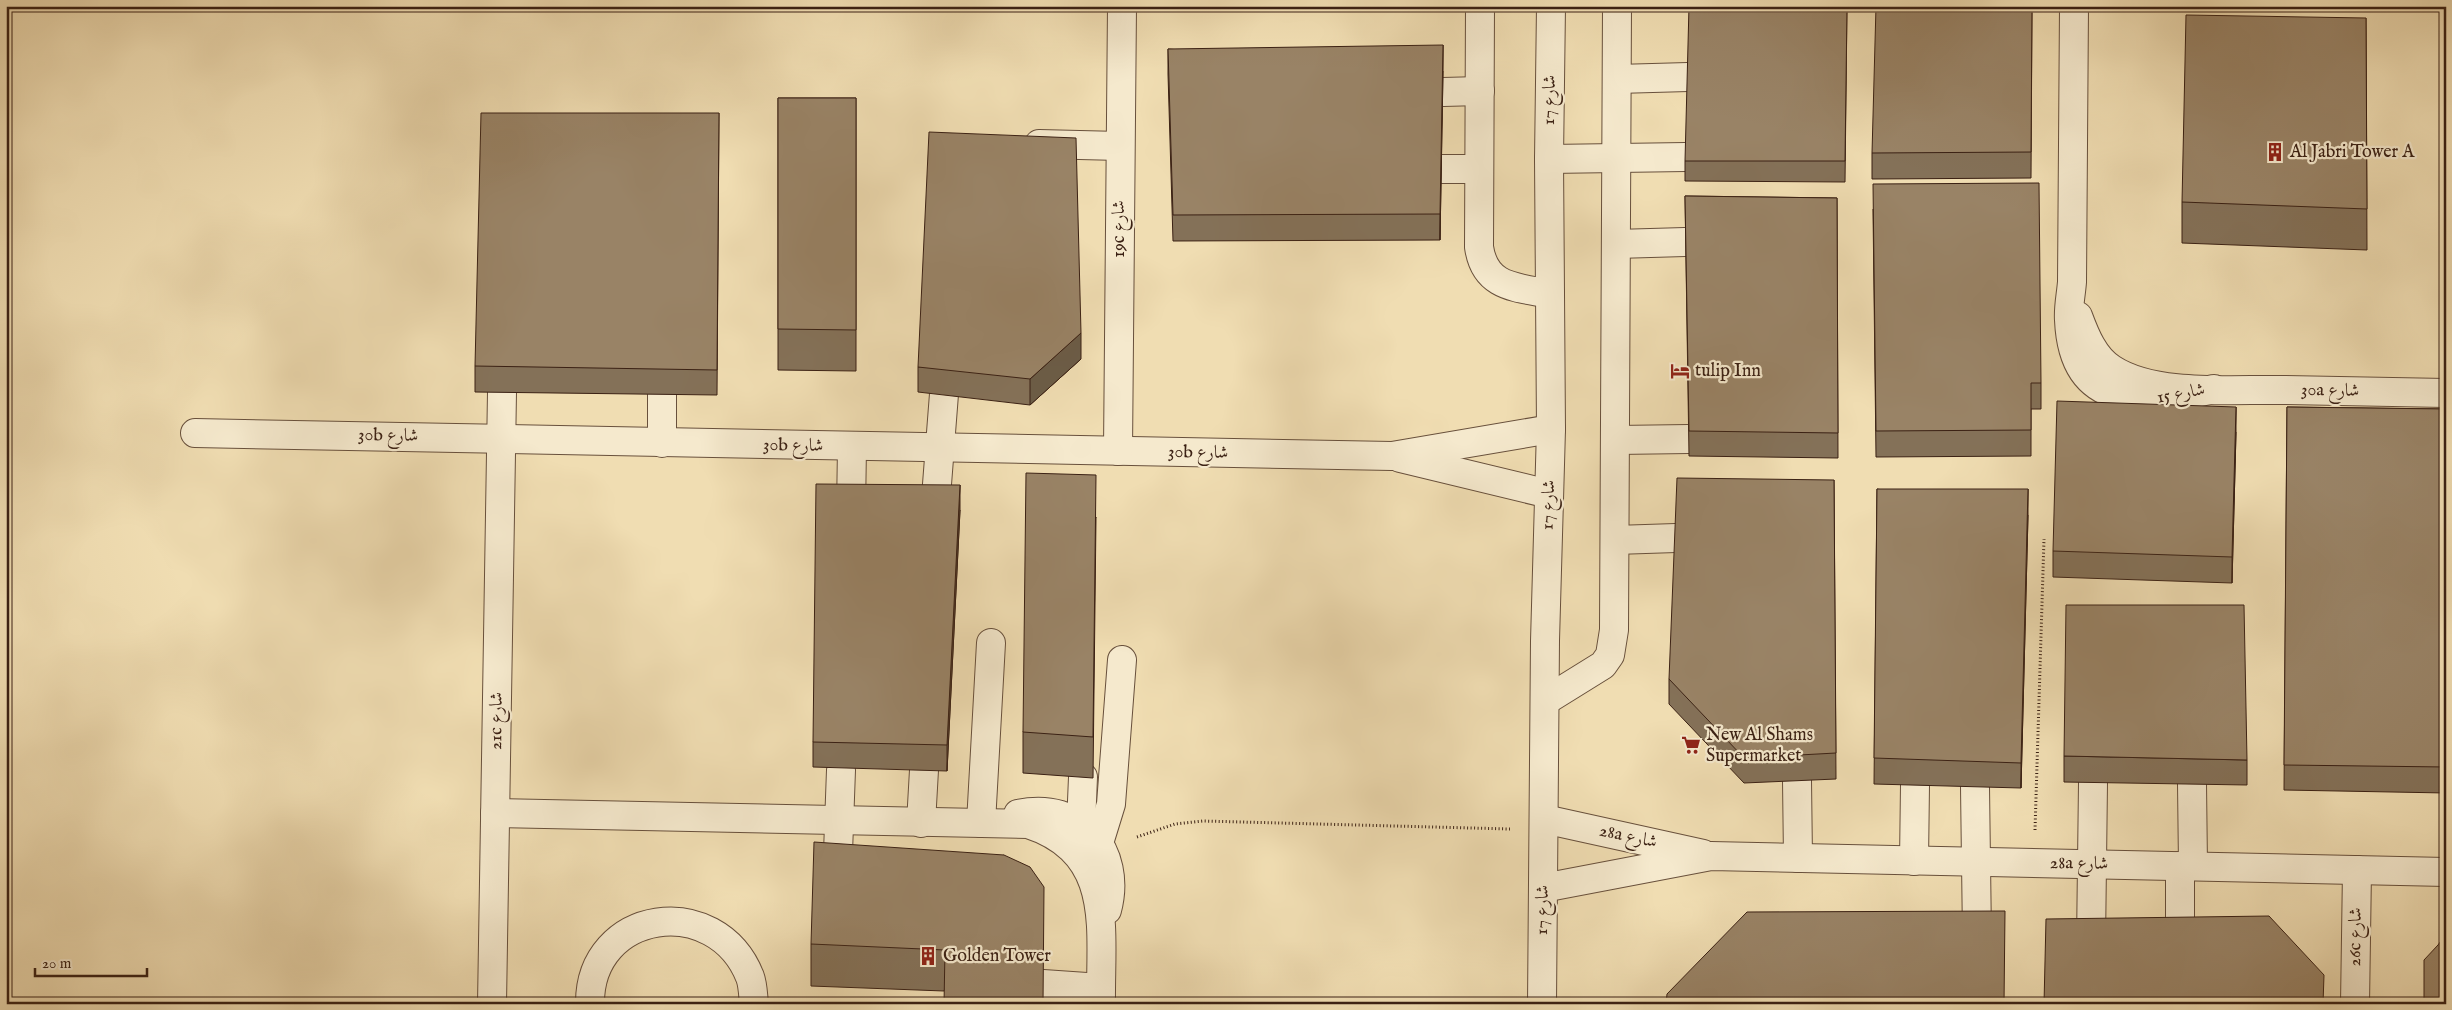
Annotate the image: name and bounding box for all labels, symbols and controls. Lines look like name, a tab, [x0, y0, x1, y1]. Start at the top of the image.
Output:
street label: شارع 17	[1538, 75, 1564, 125]
building icon: Al Jabri Tower A	[2264, 141, 2286, 163]
place label: Al Jabri Tower A	[2289, 141, 2415, 164]
street label: 19c شارع	[1108, 200, 1133, 258]
hotel icon: tulip Inn	[1669, 360, 1691, 382]
place label: tulip Inn	[1695, 360, 1761, 383]
street label: شارع 15	[2155, 378, 2207, 411]
street label: 30a شارع	[2301, 379, 2359, 405]
street label: 30b شارع	[358, 424, 418, 450]
street label: 30b شارع	[763, 434, 823, 460]
street label: 30b شارع	[1168, 441, 1228, 467]
street label: شارع 17	[1537, 479, 1563, 531]
street label: 21c شارع	[485, 692, 511, 750]
place label: New Al Shams Supermarket	[1706, 724, 1813, 768]
supermarket icon: New Al Shams Supermarket	[1680, 734, 1702, 756]
street label: 28a شارع	[1597, 820, 1659, 856]
street label: 28a شارع	[2050, 852, 2108, 878]
street label: شارع 17	[1531, 885, 1557, 935]
street label: 26c شارع	[2344, 907, 2370, 967]
scale bar	[35, 945, 148, 977]
building icon: Golden Tower	[917, 945, 939, 967]
place label: Golden Tower	[943, 945, 1051, 968]
text: 20 m	[42, 954, 72, 973]

